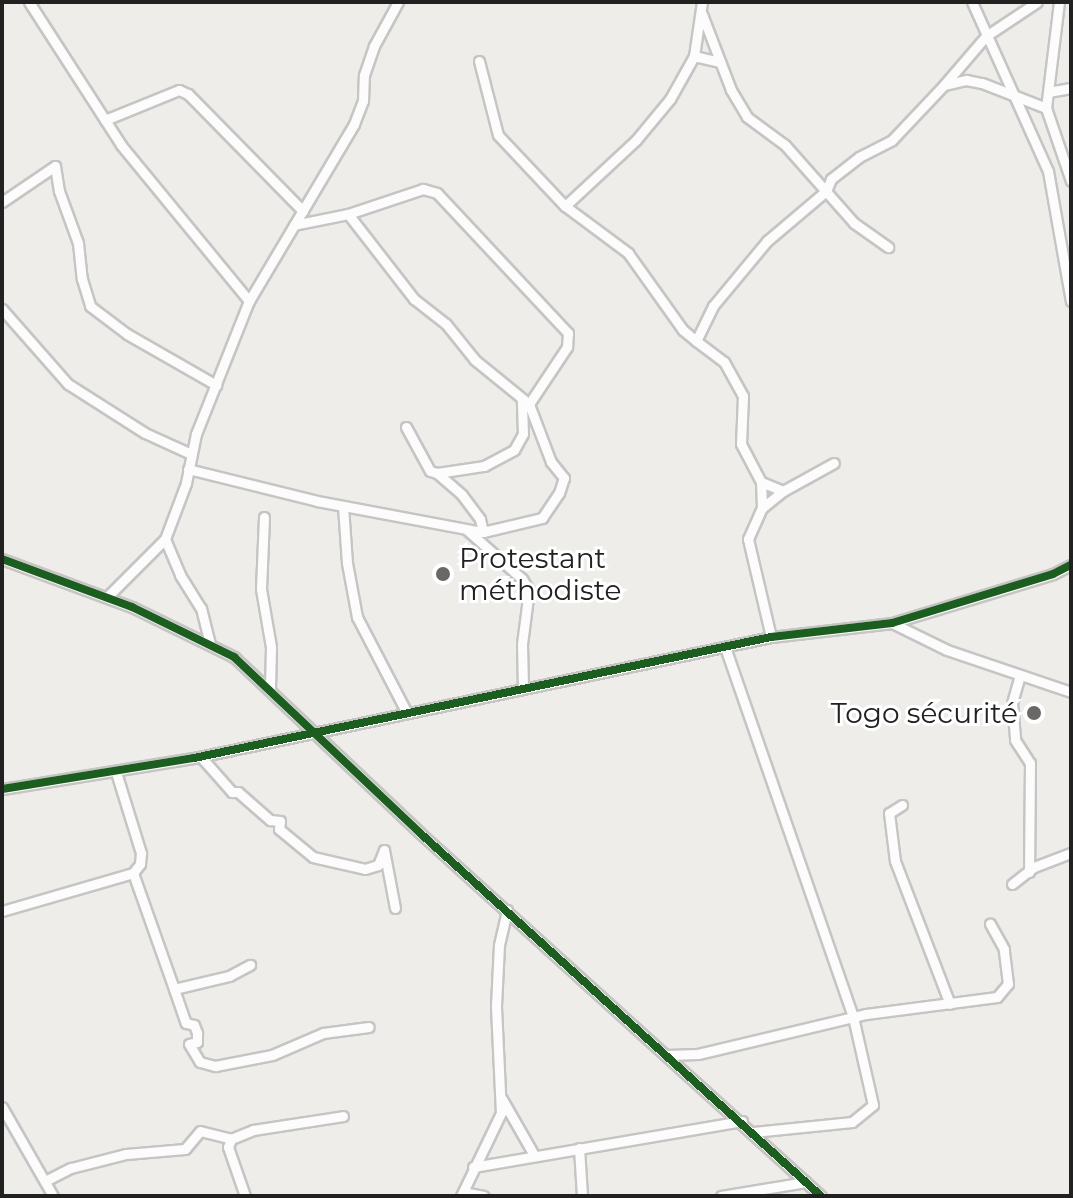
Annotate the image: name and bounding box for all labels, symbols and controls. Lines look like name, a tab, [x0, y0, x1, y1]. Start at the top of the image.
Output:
place label: Protestant méthodiste	[459, 541, 621, 607]
marker: Protestant méthodiste	[434, 565, 452, 583]
place label: Togo sécurité	[831, 696, 1018, 730]
marker: Togo sécurité	[1025, 704, 1043, 722]

